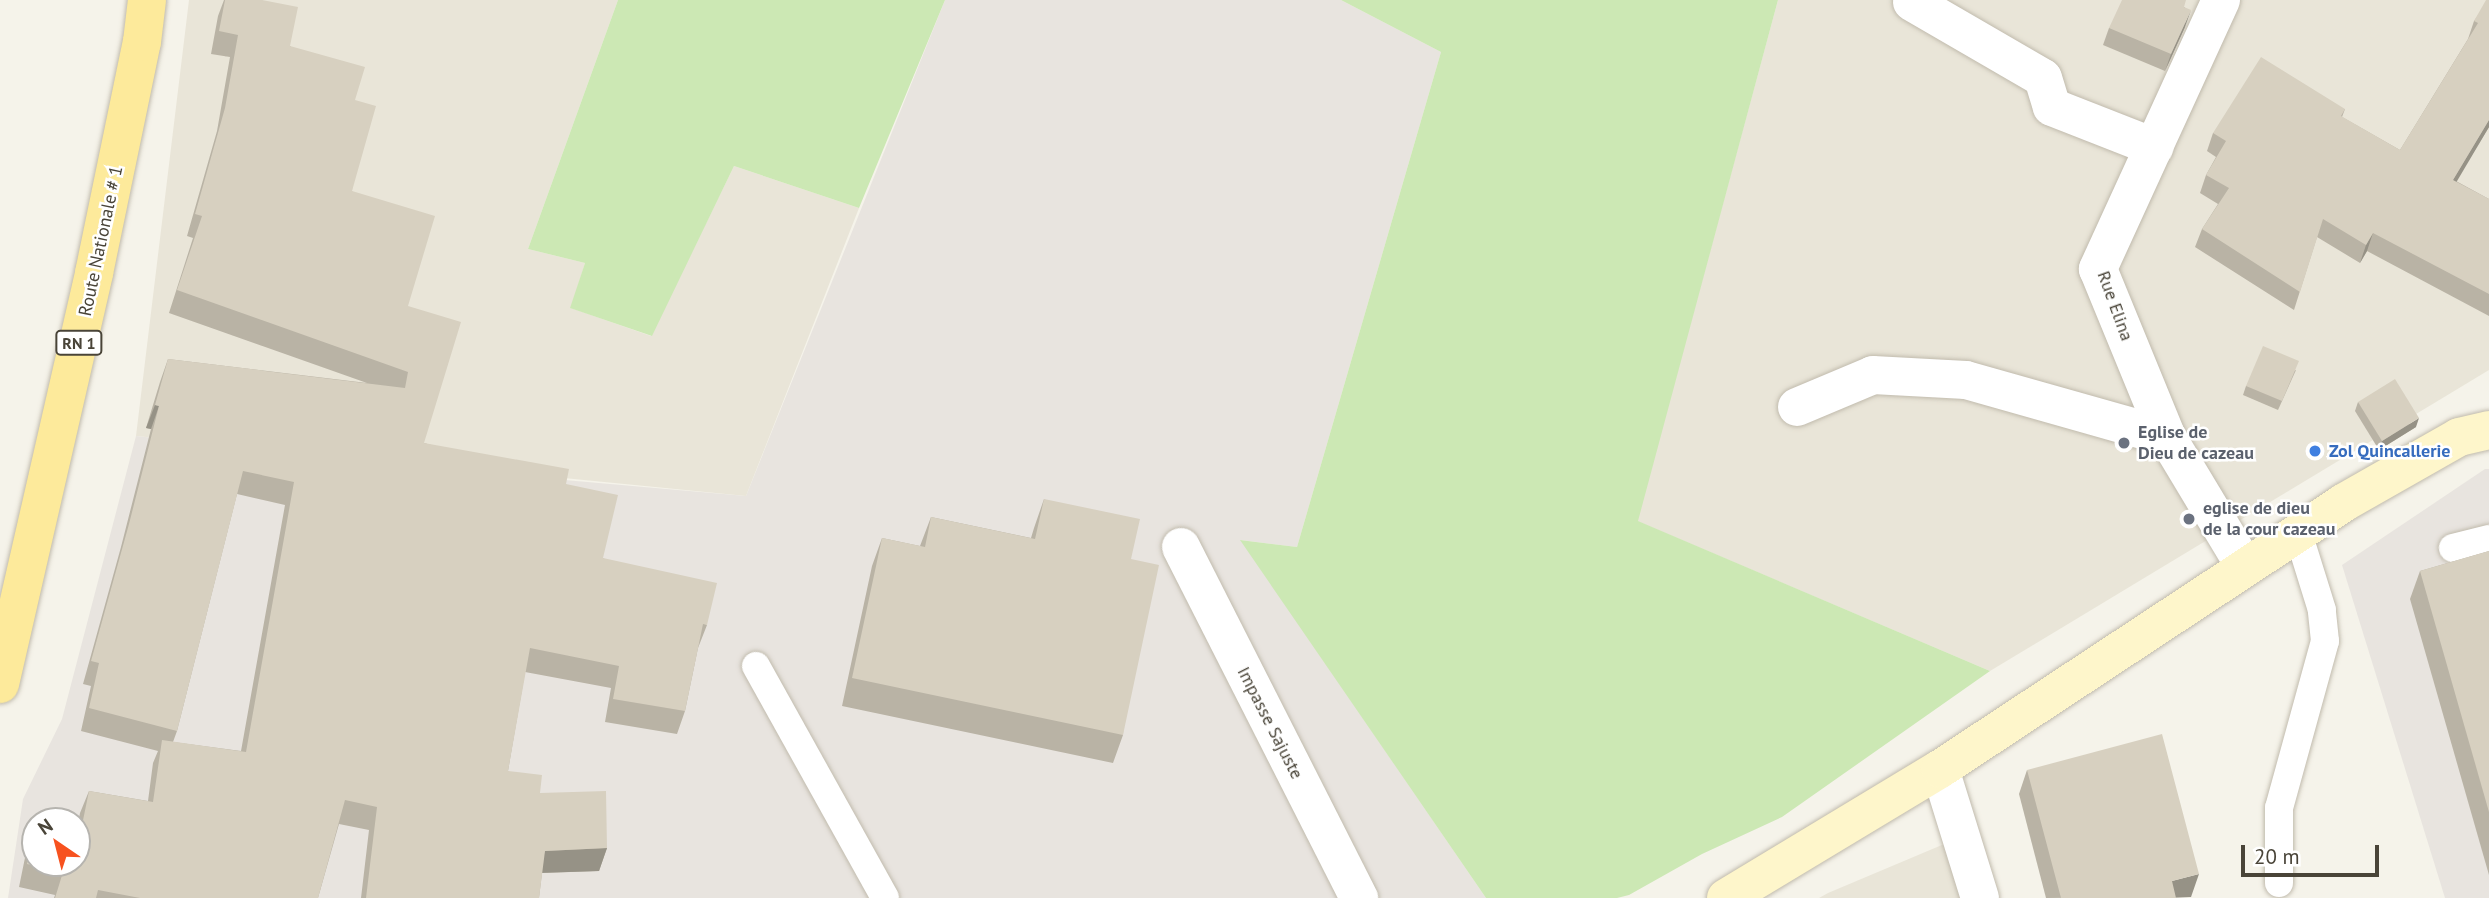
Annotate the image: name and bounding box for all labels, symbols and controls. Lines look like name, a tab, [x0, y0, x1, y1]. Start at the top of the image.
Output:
street label: Route Nationale # 1	[75, 164, 127, 318]
street label: Rue Elina	[2092, 268, 2138, 344]
road number: RN 1	[55, 330, 104, 356]
place label: Eglise de Dieu de cazeau	[2138, 422, 2254, 464]
marker: Eglise de Dieu de cazeau	[2116, 435, 2132, 451]
place label: Zol Quincallerie	[2329, 440, 2451, 462]
marker: Zol Quincallerie	[2307, 443, 2323, 459]
place label: eglise de dieu de la cour cazeau	[2203, 498, 2335, 540]
marker: eglise de dieu de la cour cazeau	[2181, 511, 2197, 527]
street label: Impasse Sajuste	[1232, 663, 1308, 783]
north arrow	[21, 807, 91, 877]
text: N	[33, 813, 57, 840]
scale bar	[2244, 832, 2382, 876]
text: 20 m	[2254, 843, 2300, 870]

